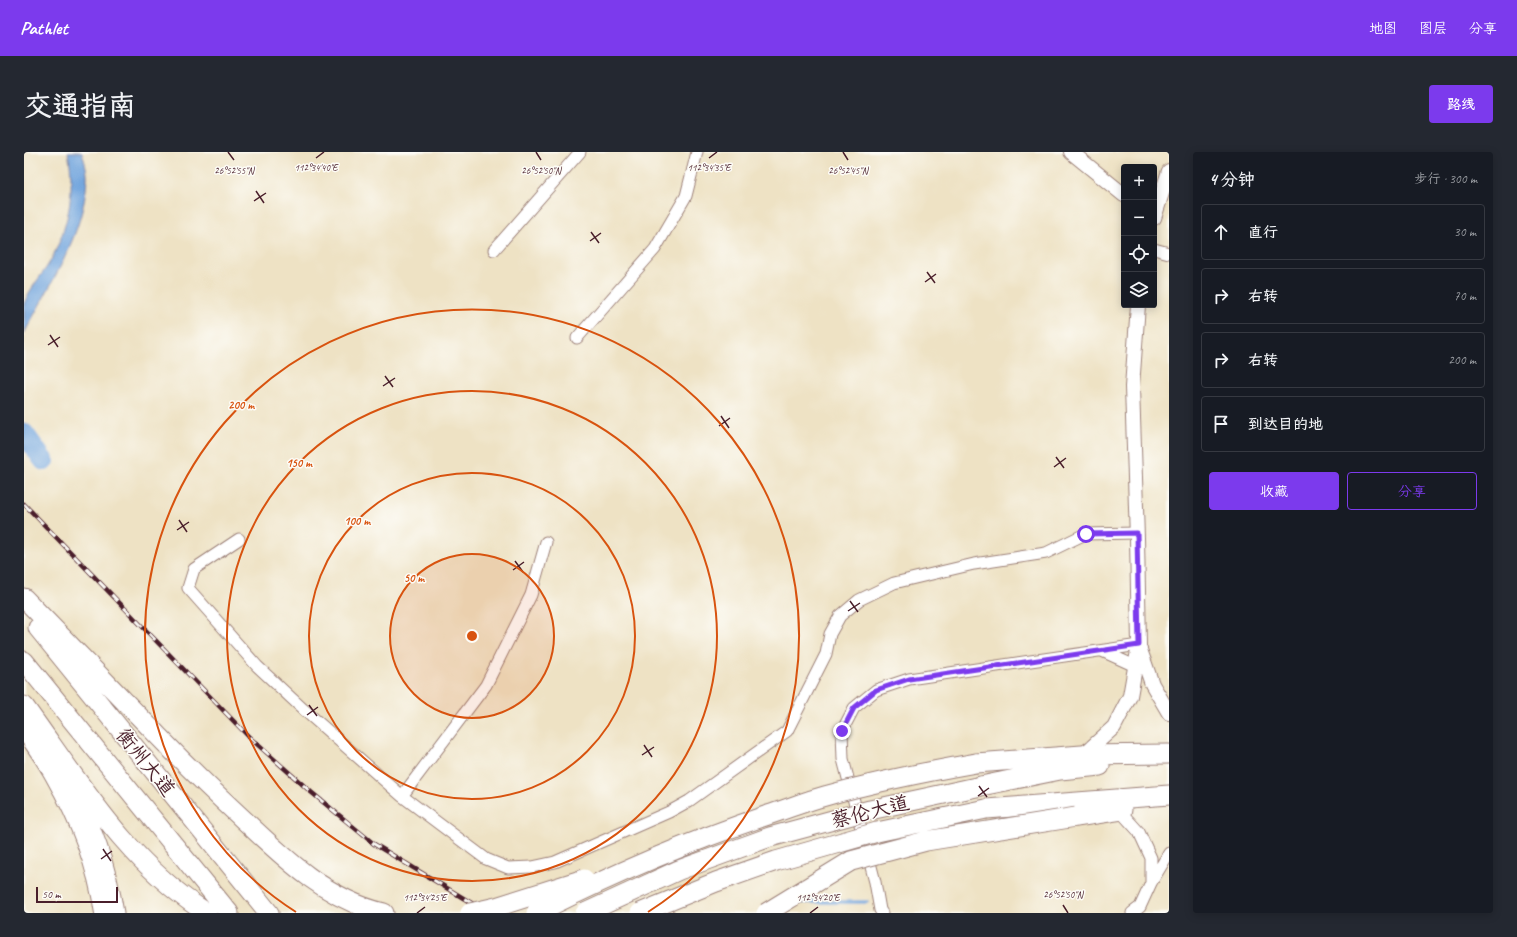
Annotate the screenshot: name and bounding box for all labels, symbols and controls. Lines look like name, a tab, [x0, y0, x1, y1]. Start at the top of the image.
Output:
text: Pathlet	[20, 16, 68, 40]
text: 地图	[1369, 20, 1397, 37]
text: 图层	[1419, 20, 1447, 37]
text: 分享	[1469, 20, 1497, 37]
button: 路线	[1429, 85, 1493, 123]
text: 交通指南	[24, 88, 136, 123]
text: 112°34'40"E	[294, 161, 339, 174]
text: 112°34'35"E	[687, 161, 732, 174]
text: 26°52'55"N	[214, 164, 256, 177]
text: 26°52'50"N	[521, 164, 563, 177]
text: 26°52'45"N	[828, 164, 870, 177]
map controls	[1121, 164, 1157, 308]
button: +	[1121, 164, 1157, 200]
text: 4 分钟	[1209, 169, 1255, 190]
text: 步行 · 300 m	[1414, 171, 1477, 187]
button: −	[1121, 200, 1157, 236]
icon: ahead	[1210, 221, 1232, 243]
text: 直行	[1248, 223, 1278, 242]
text: 30 m	[1454, 224, 1476, 240]
button: locate	[1121, 236, 1157, 272]
button: layers	[1121, 272, 1157, 308]
icon: right	[1210, 285, 1232, 307]
text: 右转	[1248, 287, 1278, 306]
text: 70 m	[1454, 288, 1476, 304]
icon: right	[1210, 349, 1232, 371]
text: 右转	[1248, 351, 1278, 370]
text: 200 m	[1448, 352, 1476, 368]
text: 200 m	[228, 397, 255, 413]
icon: arrive	[1210, 413, 1232, 435]
text: 到达目的地	[1248, 415, 1323, 434]
text: 150 m	[286, 455, 313, 471]
button: 收藏	[1209, 472, 1339, 510]
button: 分享	[1347, 472, 1477, 510]
text: 100 m	[344, 513, 371, 529]
route start	[1077, 525, 1095, 543]
text: 50 m	[404, 570, 425, 586]
centre of rings	[465, 629, 479, 643]
route end	[833, 722, 851, 740]
street label: 衡州大道	[111, 723, 180, 801]
street label: 蔡伦大道	[828, 790, 912, 833]
scale bar	[36, 885, 118, 904]
text: 50 m	[42, 887, 61, 901]
text: 26°52'50"N	[1043, 888, 1085, 901]
text: 112°34'25"E	[403, 891, 448, 904]
text: 112°34'20"E	[796, 891, 841, 904]

